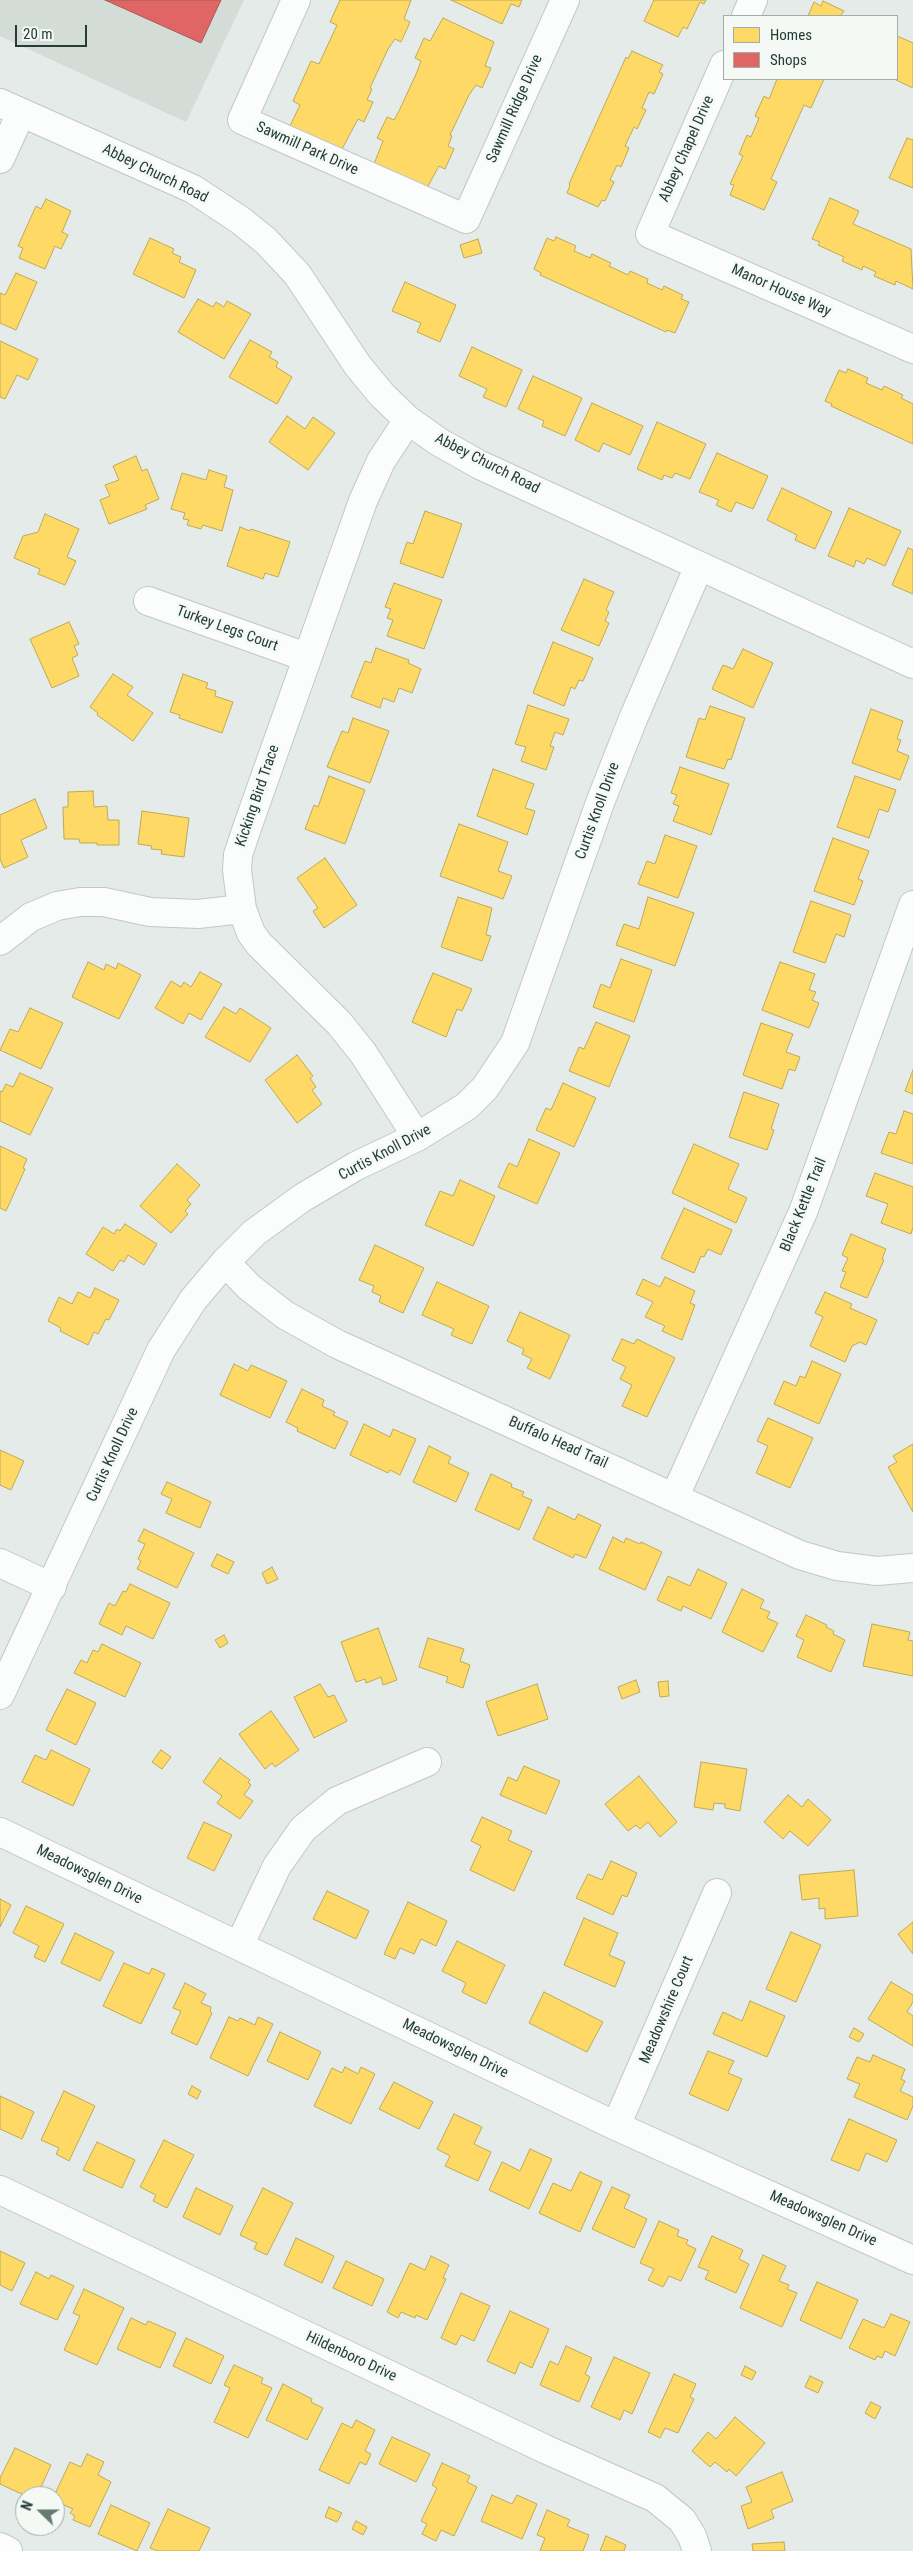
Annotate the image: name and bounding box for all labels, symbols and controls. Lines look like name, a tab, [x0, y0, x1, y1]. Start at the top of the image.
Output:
scale bar	[18, 15, 90, 47]
legend	[723, 15, 898, 80]
text: 20 m	[23, 25, 53, 43]
text: Homes	[770, 26, 812, 44]
text: Shops	[770, 51, 807, 69]
street label: Sawmill Ridge Drive	[483, 52, 547, 166]
street label: Abbey Chapel Drive	[656, 93, 718, 205]
street label: Sawmill Park Drive	[253, 118, 361, 180]
street label: Abbey Church Road	[99, 141, 211, 207]
street label: Manor House Way	[728, 261, 834, 321]
street label: Abbey Church Road	[432, 430, 542, 498]
street label: Turkey Legs Court	[174, 602, 280, 656]
street label: Kicking Bird Trace	[232, 743, 284, 849]
street label: Curtis Knoll Drive	[572, 760, 624, 862]
street label: Curtis Knoll Drive	[336, 1121, 434, 1185]
street label: Black Kettle Trail	[777, 1156, 831, 1254]
street label: Curtis Knoll Drive	[83, 1405, 143, 1505]
street label: Buffalo Head Trail	[506, 1413, 610, 1473]
street label: Meadowsglen Drive	[33, 1842, 145, 1908]
street label: Meadowshire Court	[636, 1953, 698, 2067]
street label: Meadowsglen Drive	[399, 2016, 511, 2082]
street label: Meadowsglen Drive	[767, 2187, 879, 2251]
street label: Hildenboro Drive	[303, 2328, 399, 2386]
north arrow	[15, 2486, 65, 2536]
text: N	[18, 2499, 36, 2513]

